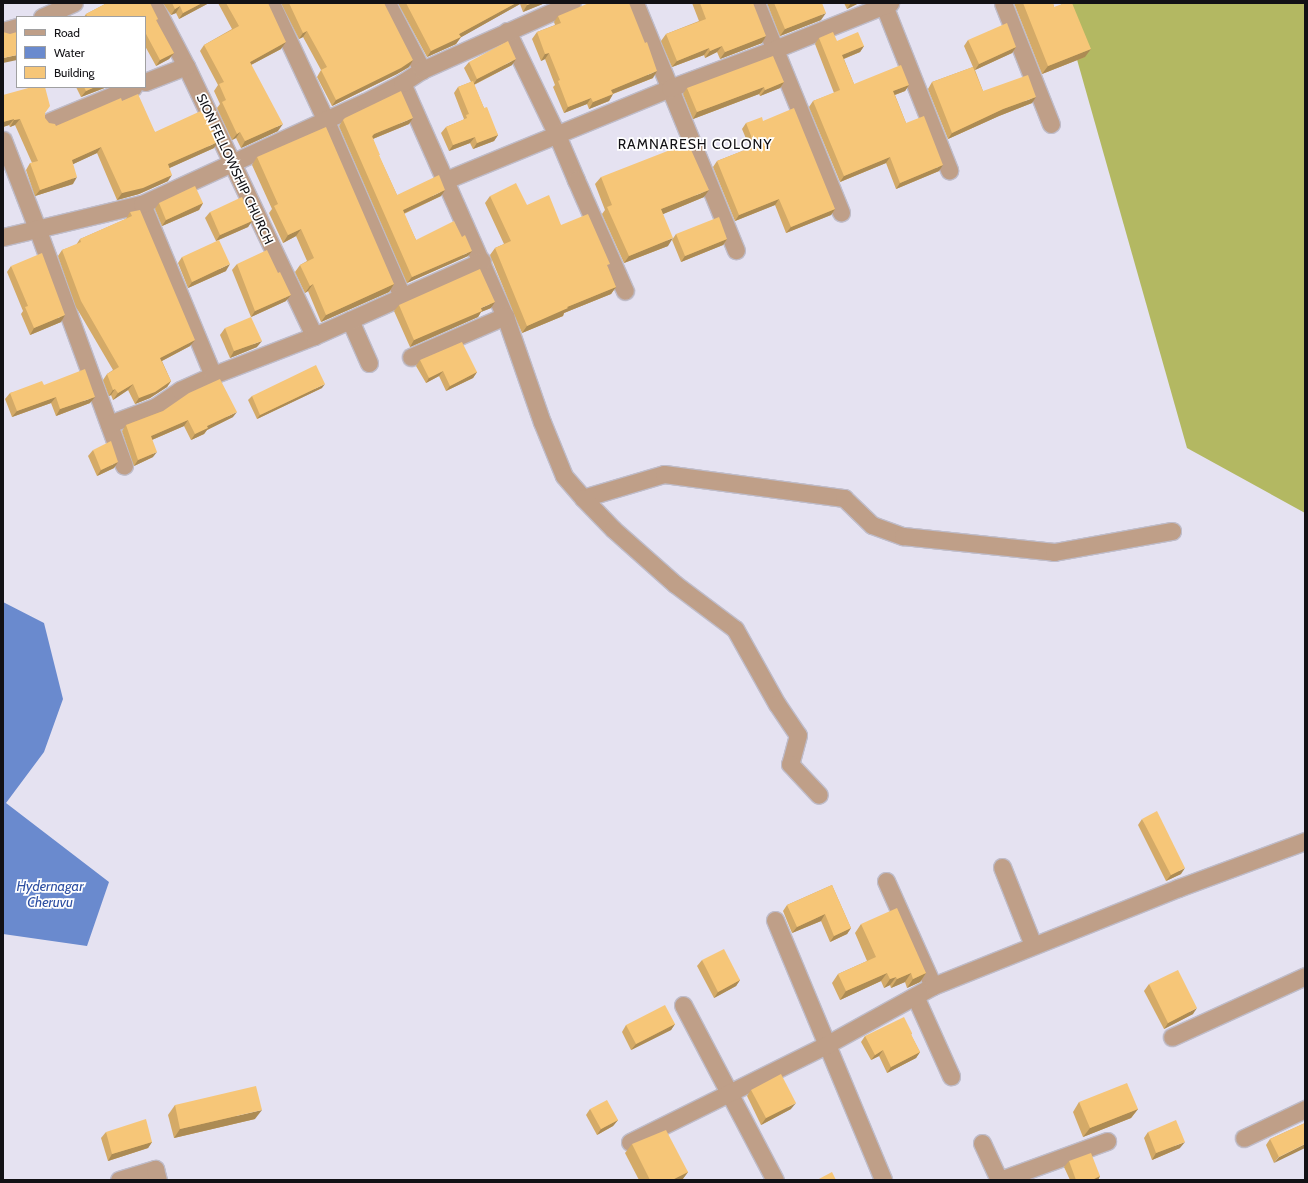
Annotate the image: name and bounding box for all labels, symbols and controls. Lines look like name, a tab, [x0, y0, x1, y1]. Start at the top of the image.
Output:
legend	[16, 16, 146, 88]
text: Road	[54, 25, 80, 40]
text: Water	[54, 45, 84, 60]
text: Building	[54, 65, 95, 80]
street label: SION FELLOWSHIP CHURCH	[193, 91, 277, 247]
district label: RAMNARESH COLONY	[618, 136, 772, 152]
water label: Hydernagar Cheruvu	[17, 878, 83, 910]

